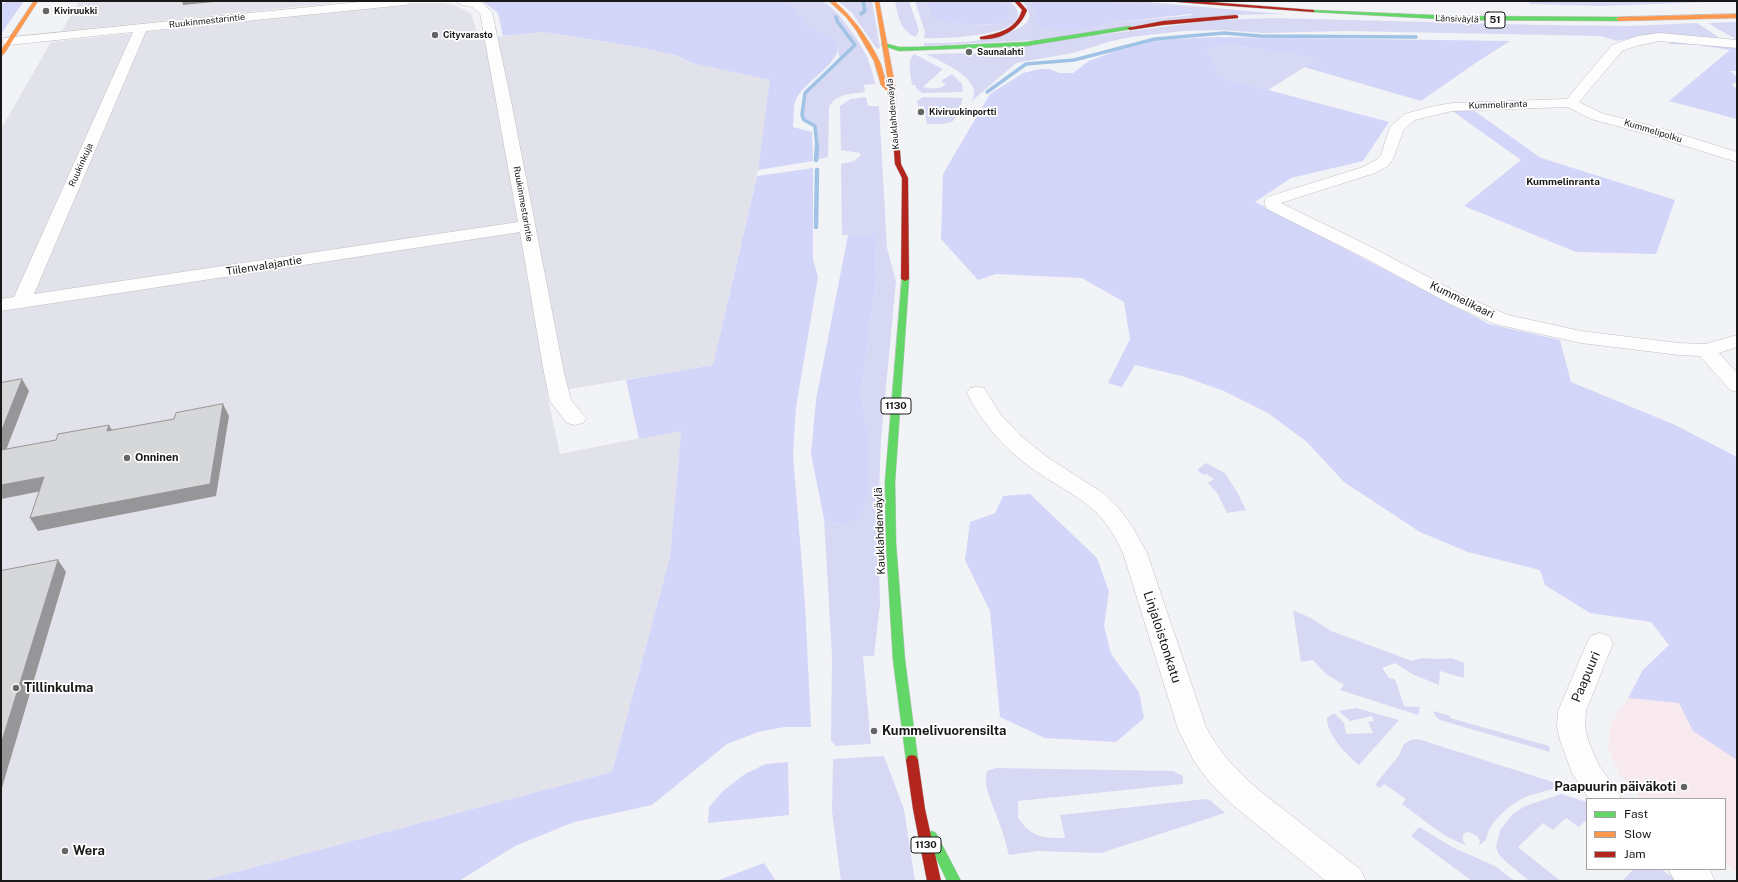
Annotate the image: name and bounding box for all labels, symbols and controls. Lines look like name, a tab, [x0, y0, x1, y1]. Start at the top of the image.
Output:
marker: Kiviruukki	[41, 6, 51, 16]
place label: Kiviruukki	[54, 6, 97, 16]
street label: Ruukinmestarintie	[168, 12, 246, 30]
road number: 51	[1485, 12, 1505, 28]
street label: Länsiväylä	[1435, 13, 1479, 25]
marker: Cityvarasto	[430, 30, 440, 40]
place label: Cityvarasto	[443, 30, 493, 40]
marker: Saunalahti	[964, 47, 974, 57]
place label: Saunalahti	[977, 47, 1023, 57]
street label: Kauklahdenväylä	[885, 78, 901, 150]
street label: Kummeliranta	[1469, 99, 1527, 111]
marker: Kiviruukinportti	[916, 107, 926, 117]
place label: Kiviruukinportti	[929, 107, 996, 117]
street label: Kummelipolku	[1623, 117, 1683, 145]
street label: Ruukinkuja	[67, 142, 95, 188]
street label: Ruukinmestarintie	[511, 165, 535, 243]
district label: Kummelinranta	[1526, 176, 1600, 188]
street label: Tiilenvalajantie	[225, 253, 303, 279]
street label: Kummelikaari	[1428, 279, 1496, 321]
road number: 1130	[881, 398, 911, 414]
place label: Onninen	[135, 451, 179, 465]
marker: Onninen	[122, 453, 132, 463]
street label: Kauklahdenväylä	[872, 487, 888, 575]
street label: Linjaloistonkatu	[1140, 589, 1184, 685]
street label: Paapuuri	[1568, 649, 1604, 705]
place label: Tillinkulma	[24, 680, 93, 696]
marker: Tillinkulma	[11, 683, 21, 693]
place label: Kummelivuorensilta	[882, 723, 1006, 739]
marker: Kummelivuorensilta	[869, 726, 879, 736]
place label: Paapuurin päiväkoti	[1554, 779, 1676, 795]
marker: Paapuurin päiväkoti	[1679, 782, 1689, 792]
legend	[1586, 798, 1726, 870]
text: Fast	[1624, 807, 1648, 821]
text: Slow	[1624, 827, 1651, 841]
road number: 1130	[911, 837, 941, 853]
place label: Wera	[73, 843, 105, 859]
marker: Wera	[60, 846, 70, 856]
text: Jam	[1624, 847, 1646, 861]

